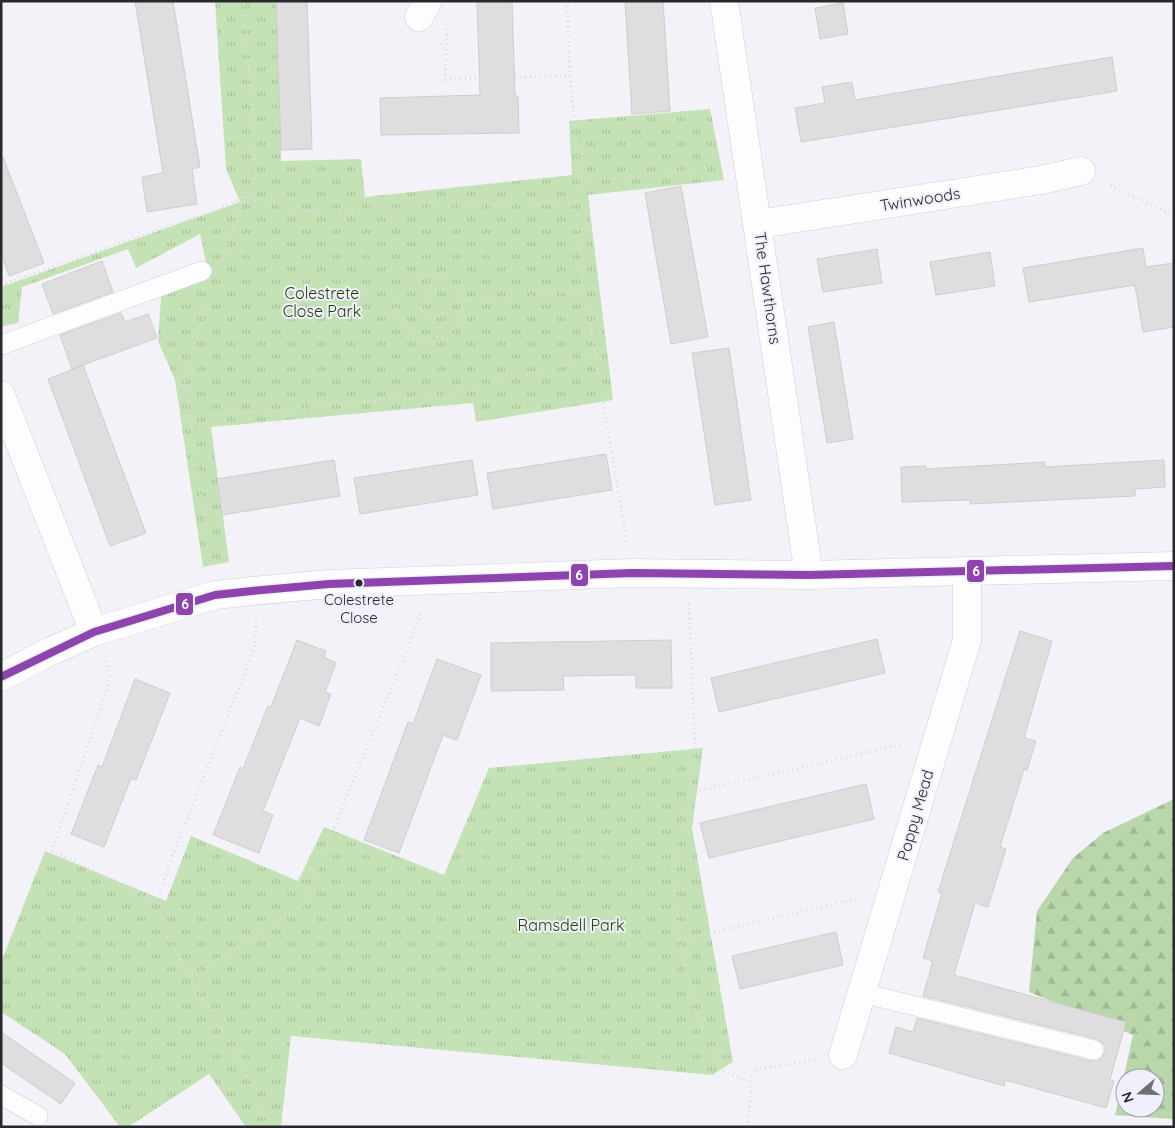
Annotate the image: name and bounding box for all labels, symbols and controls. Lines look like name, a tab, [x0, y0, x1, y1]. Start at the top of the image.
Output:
street label: Twinwoods	[878, 183, 962, 215]
street label: The Hawthorns	[750, 231, 786, 345]
park label: Colestrete Close Park	[283, 283, 361, 321]
line badge: 6	[966, 559, 985, 583]
text: 6	[972, 562, 980, 580]
line badge: 6	[570, 563, 589, 587]
text: 6	[575, 566, 583, 584]
marker: Colestrete Close	[354, 578, 364, 588]
place label: Colestrete Close	[324, 590, 394, 627]
line badge: 6	[175, 592, 194, 616]
text: 6	[181, 595, 189, 613]
street label: Poppy Mead	[892, 767, 938, 863]
park label: Ramsdell Park	[518, 915, 624, 935]
north arrow	[1115, 1068, 1165, 1118]
text: N	[1118, 1089, 1138, 1105]

